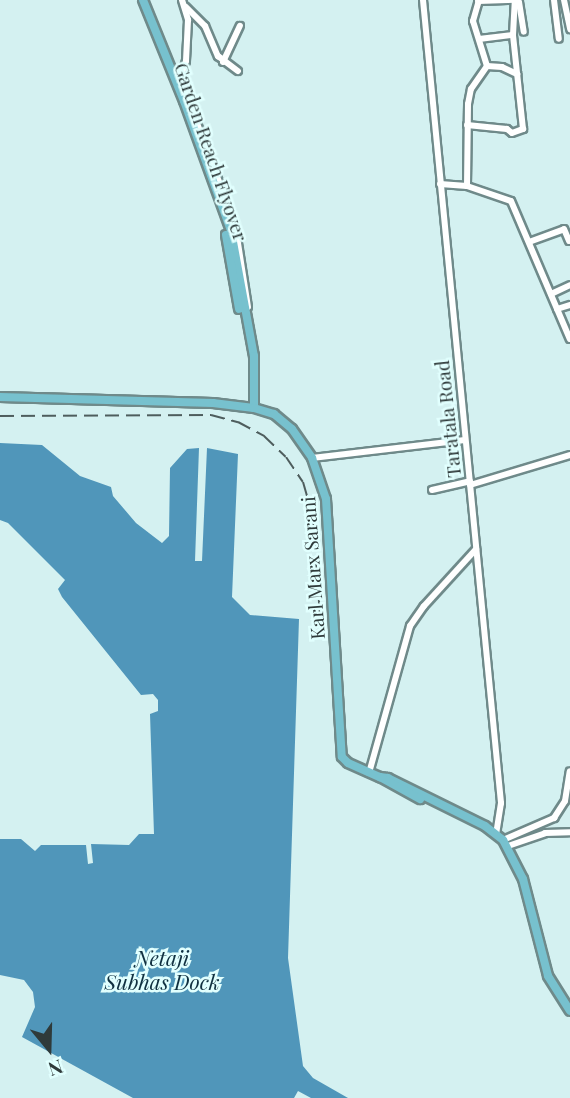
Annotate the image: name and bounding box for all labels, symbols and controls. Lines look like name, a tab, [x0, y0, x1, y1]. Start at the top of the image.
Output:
street label: Garden Reach Flyover	[170, 60, 252, 244]
street label: Taratala Road	[430, 359, 466, 479]
street label: Karl Marx Sarani	[297, 496, 329, 640]
water label: Netaji Subhas Dock	[104, 944, 220, 994]
north arrow	[14, 1014, 84, 1084]
text: N	[45, 1054, 67, 1083]

